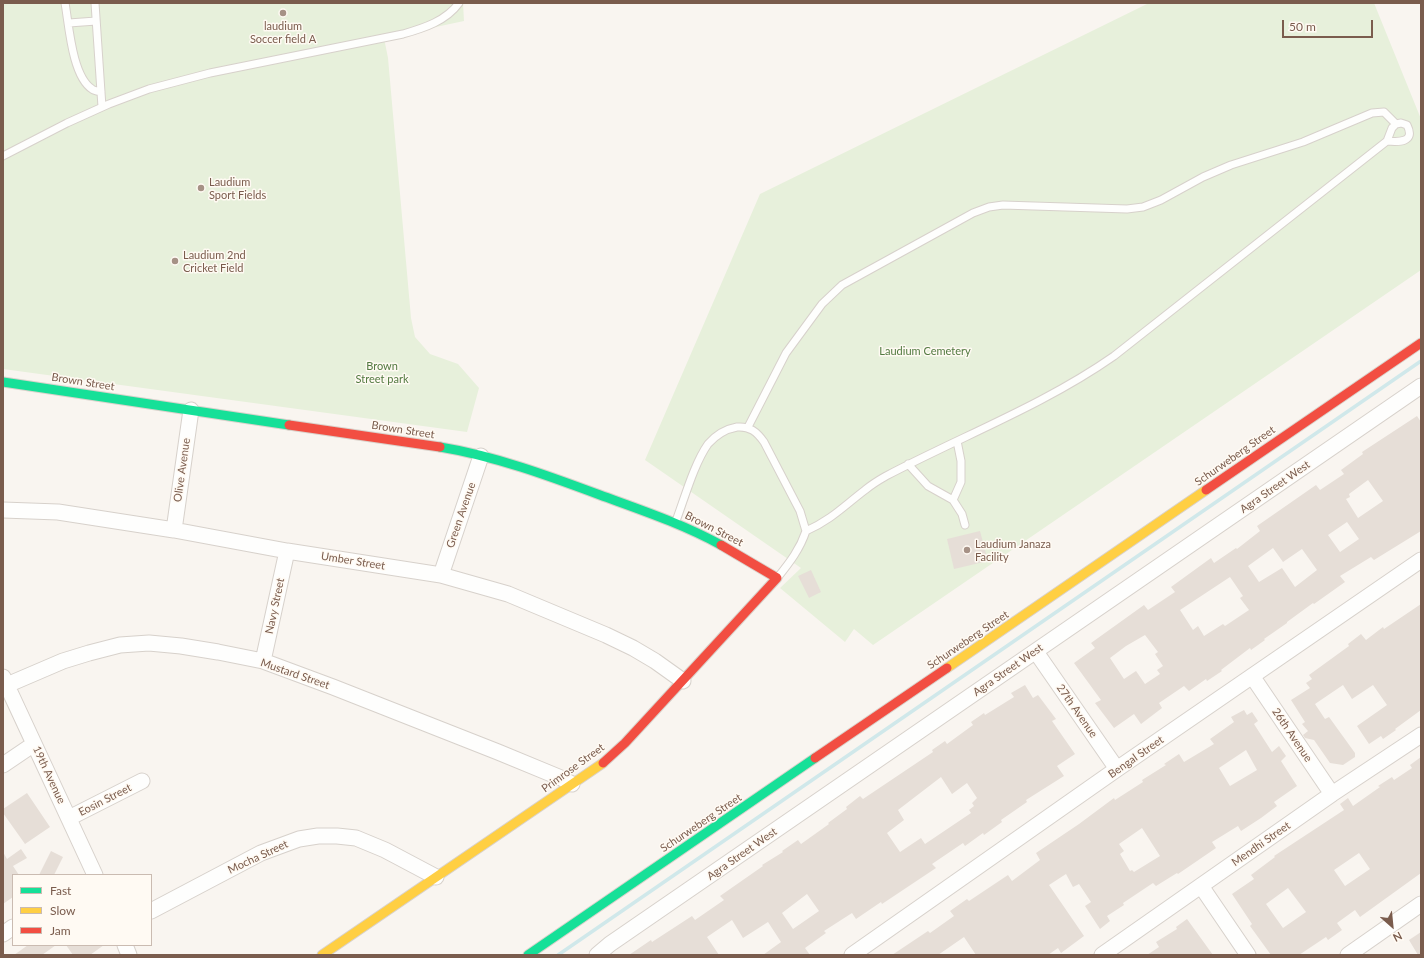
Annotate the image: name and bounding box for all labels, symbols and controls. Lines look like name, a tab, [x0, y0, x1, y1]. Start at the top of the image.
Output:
marker: laudium Soccer field A	[278, 8, 288, 18]
scale bar	[1284, 12, 1375, 38]
place label: laudium Soccer field A	[250, 19, 316, 45]
text: 50 m	[1289, 19, 1316, 34]
place label: Laudium Sport Fields	[209, 175, 266, 201]
marker: Laudium Sport Fields	[196, 183, 206, 193]
place label: Laudium 2nd Cricket Field	[183, 248, 246, 274]
marker: Laudium 2nd Cricket Field	[170, 256, 180, 266]
park label: Laudium Cemetery	[879, 344, 971, 358]
park label: Brown Street park	[355, 359, 409, 385]
street label: Brown Street	[51, 371, 115, 393]
street label: Brown Street	[371, 419, 435, 441]
street label: Schurweberg Street	[1192, 423, 1278, 489]
street label: Olive Avenue	[171, 437, 193, 503]
street label: Agra Street West	[1237, 458, 1313, 516]
street label: Green Avenue	[444, 480, 478, 550]
street label: Brown Street	[683, 509, 745, 549]
place label: Laudium Janaza Facility	[975, 537, 1051, 563]
marker: Laudium Janaza Facility	[962, 545, 972, 555]
street label: Umber Street	[320, 549, 386, 573]
street label: Navy Street	[263, 577, 287, 635]
street label: Schurweberg Street	[925, 608, 1011, 672]
street label: Agra Street West	[970, 641, 1046, 699]
street label: Mustard Street	[259, 656, 331, 692]
street label: 27th Avenue	[1054, 682, 1100, 740]
street label: 26th Avenue	[1269, 706, 1315, 764]
street label: Bengal Street	[1106, 733, 1166, 781]
street label: Primrose Street	[539, 741, 607, 795]
street label: 19th Avenue	[30, 744, 68, 806]
street label: Eosin Street	[76, 781, 134, 819]
street label: Schurweberg Street	[658, 791, 744, 855]
street label: Mendhi Street	[1229, 819, 1293, 869]
street label: Agra Street West	[704, 825, 780, 883]
street label: Mocha Street	[226, 837, 290, 877]
legend	[12, 874, 152, 946]
text: Fast	[50, 883, 71, 898]
text: Slow	[50, 903, 75, 918]
north arrow	[1372, 906, 1412, 946]
text: Jam	[50, 923, 71, 938]
text: N	[1391, 929, 1404, 945]

